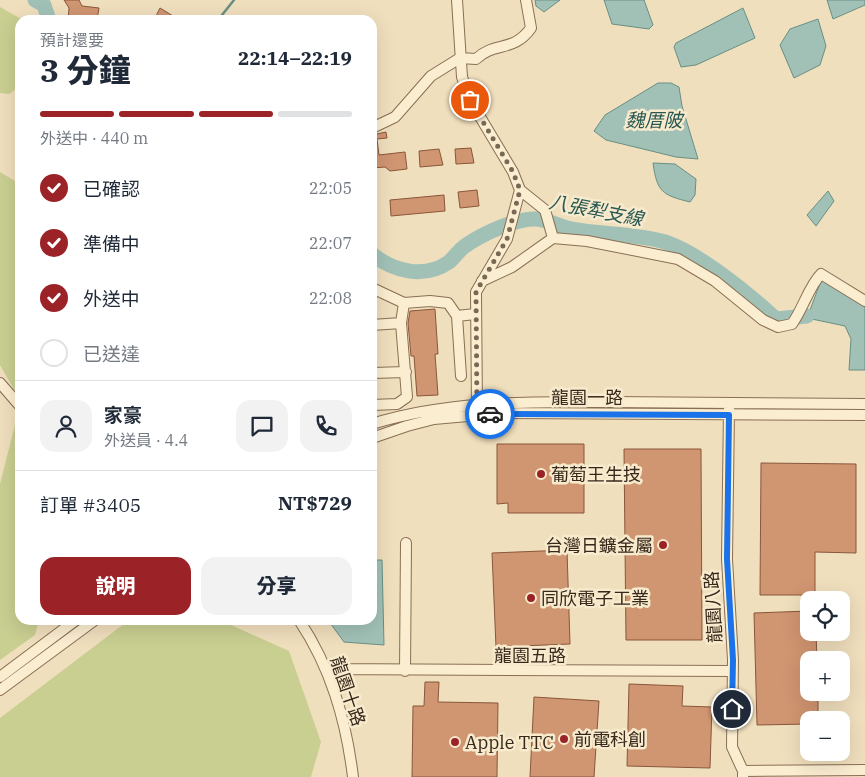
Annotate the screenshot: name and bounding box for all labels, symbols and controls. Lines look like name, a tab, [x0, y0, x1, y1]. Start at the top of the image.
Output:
text: 預計還要	[40, 30, 104, 50]
text: 22:14–22:19	[238, 46, 352, 70]
text: 3 分鐘	[40, 49, 131, 91]
pin	[449, 79, 491, 121]
icon: bag	[456, 86, 484, 114]
water label: 魏厝陂	[625, 108, 685, 132]
text: 外送中 · 440 m	[40, 128, 148, 148]
icon: check	[40, 174, 68, 202]
text: 已確認	[83, 177, 140, 201]
text: 22:05	[309, 178, 352, 198]
water label: 八張犁支線	[547, 189, 647, 231]
icon: check	[40, 229, 68, 257]
text: 準備中	[83, 232, 140, 256]
text: 22:07	[309, 233, 352, 253]
icon: check	[40, 284, 68, 312]
text: 外送中	[83, 287, 140, 311]
text: 22:08	[309, 288, 352, 308]
text: 已送達	[83, 342, 140, 366]
street label: 龍園一路	[551, 386, 623, 409]
courier	[465, 389, 515, 439]
button: person	[40, 400, 92, 452]
button: chat	[236, 400, 288, 452]
button: phone	[300, 400, 352, 452]
icon: car	[476, 400, 504, 428]
text: 家豪	[104, 403, 142, 427]
text: 外送員 · 4.4	[104, 430, 188, 450]
place label: 葡萄王生技	[551, 463, 641, 486]
marker: 葡萄王生技	[535, 468, 547, 480]
text: NT$729	[278, 491, 352, 515]
text: 訂單 #3405	[40, 493, 141, 517]
place label: 台灣日鑛金屬	[545, 534, 653, 557]
marker: 台灣日鑛金屬	[657, 539, 669, 551]
button: 說明	[40, 557, 191, 615]
button: 分享	[201, 557, 352, 615]
street label: 龍園八路	[700, 570, 726, 644]
place label: 同欣電子工業	[541, 587, 649, 610]
map controls	[800, 591, 850, 761]
button: locate	[800, 591, 850, 641]
marker: 同欣電子工業	[525, 592, 537, 604]
street label: 龍園五路	[494, 644, 566, 667]
button: +	[800, 651, 850, 701]
street label: 龍園十路	[325, 653, 371, 729]
pin	[711, 688, 753, 730]
icon: home	[718, 695, 746, 723]
button: −	[800, 711, 850, 761]
place label: 前電科創	[574, 728, 646, 751]
place label: Apple TTC	[465, 731, 554, 754]
marker: 前電科創	[558, 733, 570, 745]
marker: Apple TTC	[449, 736, 461, 748]

